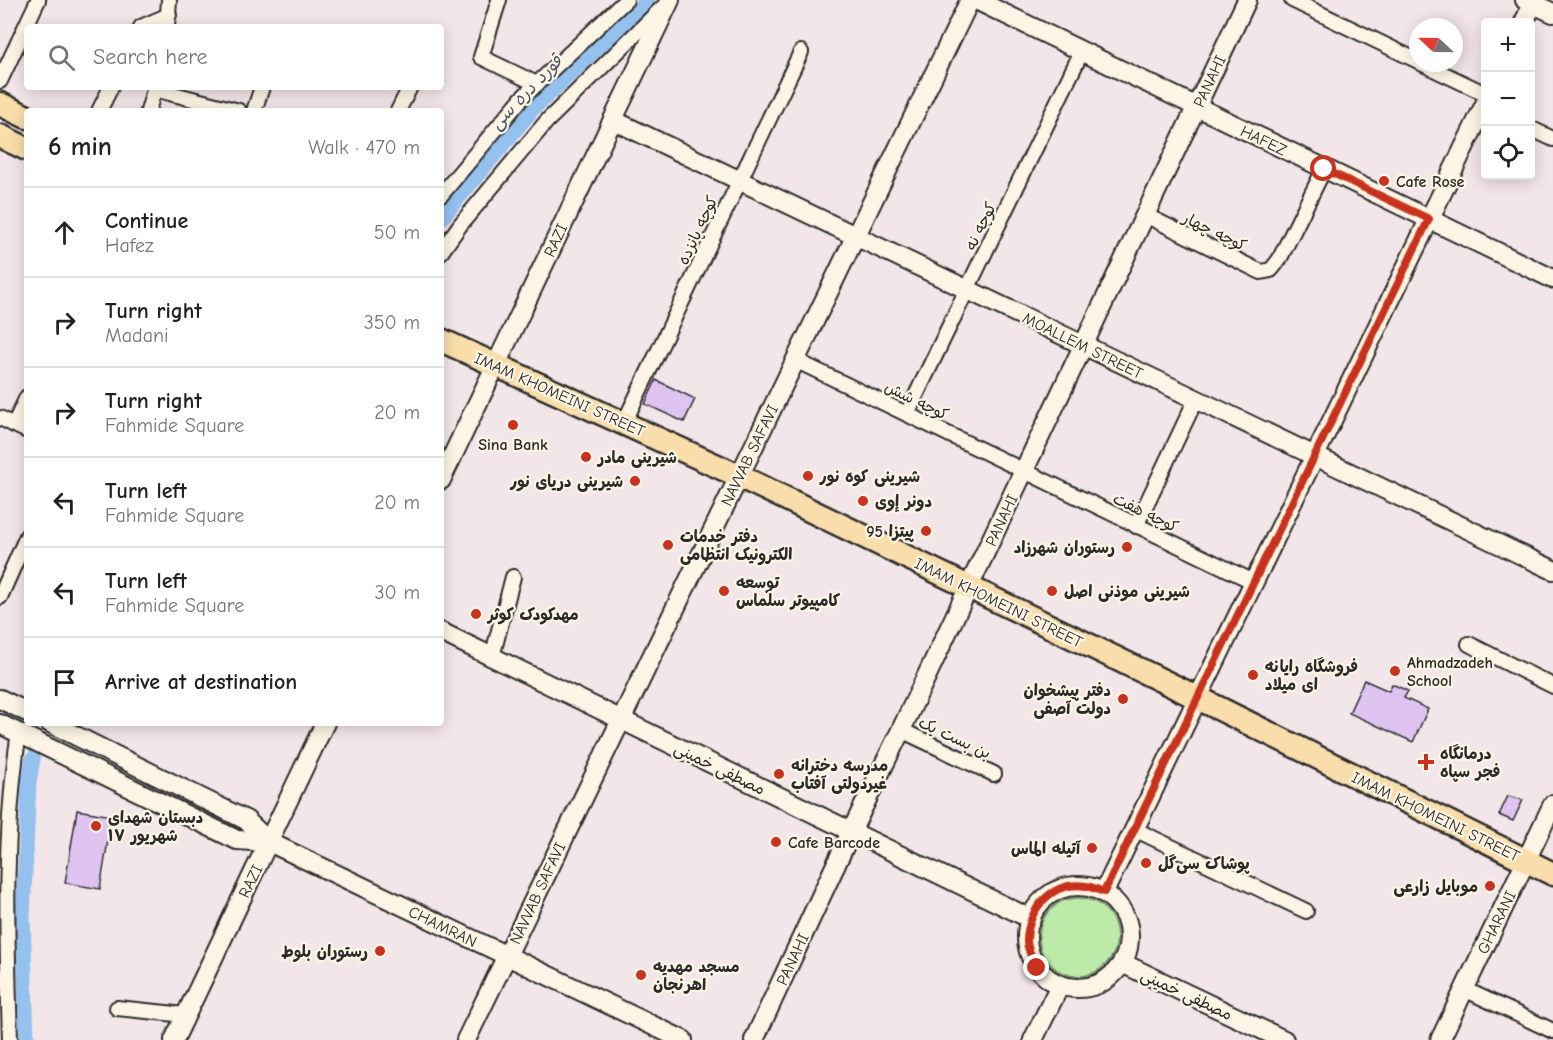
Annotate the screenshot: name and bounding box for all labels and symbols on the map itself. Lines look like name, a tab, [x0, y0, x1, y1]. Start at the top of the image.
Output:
north arrow	[1409, 18, 1463, 72]
water label: قورد دره سی	[486, 50, 569, 134]
street label: PANAHI	[1190, 53, 1230, 110]
street label: HAFEZ	[1238, 122, 1290, 160]
route start	[1310, 155, 1336, 181]
place label: Cafe Rose	[1396, 173, 1465, 191]
marker: Cafe Rose	[1377, 174, 1391, 188]
street label: کوچه پانزده	[674, 193, 723, 268]
street label: کوچه نه	[962, 199, 1001, 254]
street label: کوچه چهار	[1178, 208, 1249, 256]
street label: RAZI	[540, 221, 571, 260]
street label: MOALLEM STREET	[1019, 309, 1146, 383]
street label: IMAM KHOMEINI STREET	[472, 349, 648, 441]
street label: کوچه شش	[881, 378, 952, 425]
street label: NAVVAB SAFAVI	[718, 402, 782, 509]
marker: Sina Bank	[506, 418, 520, 432]
place label: Sina Bank	[478, 436, 548, 454]
place label: شیرینی مادر	[596, 449, 677, 468]
marker: شیرینی مادر	[579, 450, 593, 464]
place label: شیرینی کوه نور	[819, 468, 920, 487]
marker: شیرینی کوه نور	[801, 469, 815, 483]
place label: شیرینی دریای نور	[509, 473, 623, 492]
marker: شیرینی دریای نور	[628, 474, 642, 488]
street label: کوچه هفت	[1110, 489, 1181, 537]
street label: PANAHI	[982, 492, 1022, 549]
place label: دونر إوی	[875, 493, 932, 512]
marker: دونر إوی	[856, 494, 870, 508]
place label: پیتزا 95	[866, 523, 914, 542]
marker: پیتزا 95	[919, 524, 933, 538]
place label: دفتر خدمات الکترونیک انتظامی	[680, 528, 792, 566]
marker: دفتر خدمات الکترونیک انتظامی	[661, 538, 675, 552]
place label: رستوران شهرزاد	[1014, 539, 1115, 559]
marker: رستوران شهرزاد	[1120, 540, 1134, 554]
street label: IMAM KHOMEINI STREET	[912, 554, 1086, 652]
place label: توسعه کامپیوتر سلماس	[736, 574, 840, 611]
place label: شیرینی موذنی اصل	[1064, 583, 1190, 602]
marker: توسعه کامپیوتر سلماس	[717, 584, 731, 598]
marker: شیرینی موذنی اصل	[1045, 584, 1059, 598]
place label: مهدکودک کوثر	[486, 606, 579, 625]
marker: مهدکودک کوثر	[469, 607, 483, 621]
place label: Ahmadzadeh School	[1407, 654, 1493, 690]
place label: فروشگاه رایانه ای میلاد	[1265, 657, 1358, 694]
marker: Ahmadzadeh School	[1388, 664, 1402, 678]
marker: فروشگاه رایانه ای میلاد	[1246, 668, 1260, 682]
place label: دفتر پیشخوان دولت آصفی	[1024, 682, 1111, 719]
marker: دفتر پیشخوان دولت آصفی	[1116, 692, 1130, 706]
street label: بن بست یک	[916, 713, 994, 762]
street label: مصطفی خمینی	[671, 739, 768, 800]
place label: درمانگاه فجر سپاه	[1440, 744, 1500, 782]
marker: درمانگاه فجر سپاه	[1417, 753, 1435, 771]
place label: مدرسه دخترانه غیردولتی آفتاب	[791, 757, 888, 794]
marker: مدرسه دخترانه غیردولتی آفتاب	[772, 767, 786, 781]
street label: IMAM KHOMEINI STREET	[1349, 768, 1523, 866]
place label: دبستان شهدای ۱۷ شهریور	[108, 809, 203, 846]
marker: دبستان شهدای ۱۷ شهریور	[89, 819, 103, 833]
place label: Cafe Barcode	[788, 834, 880, 852]
marker: Cafe Barcode	[769, 835, 783, 849]
street label: NAVVAB SAFAVI	[506, 840, 569, 947]
place label: آتیله الماس	[1011, 840, 1081, 858]
marker: آتیله الماس	[1085, 841, 1099, 855]
place label: پوشاک سی‌گل	[1158, 854, 1250, 874]
marker: پوشاک سی‌گل	[1139, 856, 1153, 870]
street label: RAZI	[235, 862, 267, 901]
place label: موبایل زارعی	[1393, 878, 1478, 897]
marker: موبایل زارعی	[1483, 879, 1497, 893]
street label: GHARANI	[1474, 888, 1520, 957]
street label: CHAMRAN	[406, 903, 480, 951]
street label: PANAHI	[773, 931, 813, 988]
place label: رستوران بلوط	[281, 943, 368, 963]
marker: رستوران بلوط	[373, 944, 387, 958]
route end	[1023, 954, 1049, 980]
place label: مسجد مهدیه اهرنجان	[653, 958, 740, 994]
street label: مصطفی خمینی	[1138, 966, 1235, 1025]
marker: مسجد مهدیه اهرنجان	[634, 968, 648, 982]

